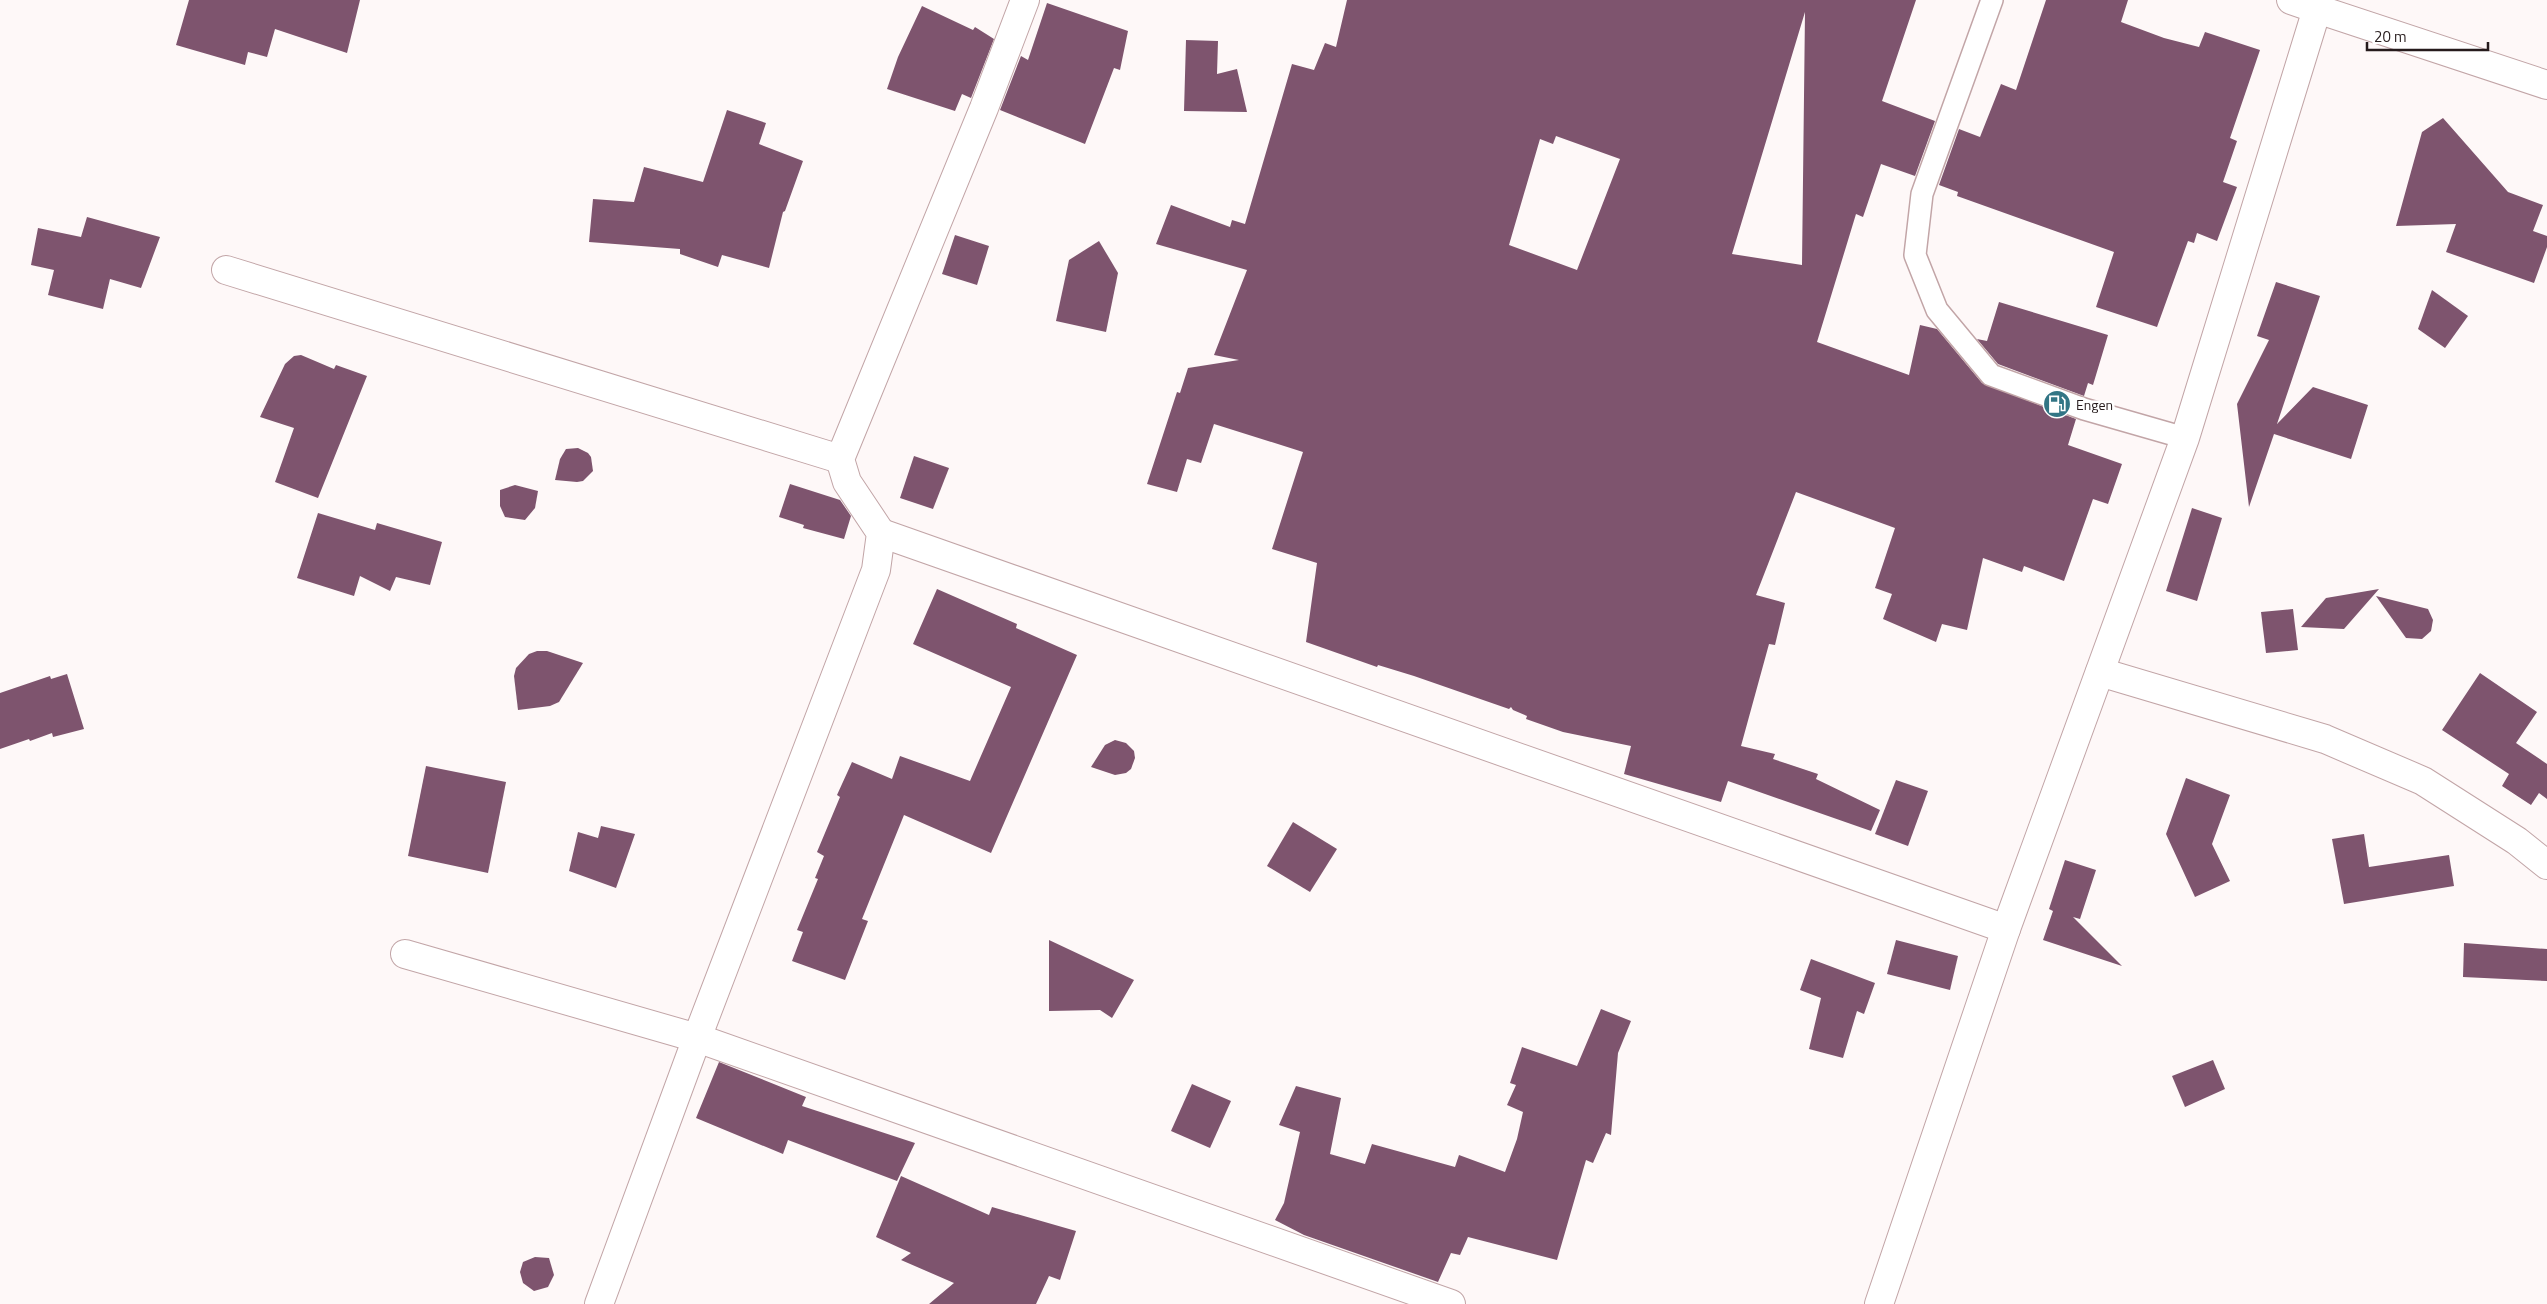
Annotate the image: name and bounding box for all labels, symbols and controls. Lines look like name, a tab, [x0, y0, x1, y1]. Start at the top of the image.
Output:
scale bar	[2367, 20, 2488, 52]
text: 20 m	[2374, 25, 2407, 48]
fuel station icon: Engen	[2042, 389, 2072, 419]
place label: Engen	[2076, 394, 2113, 415]

